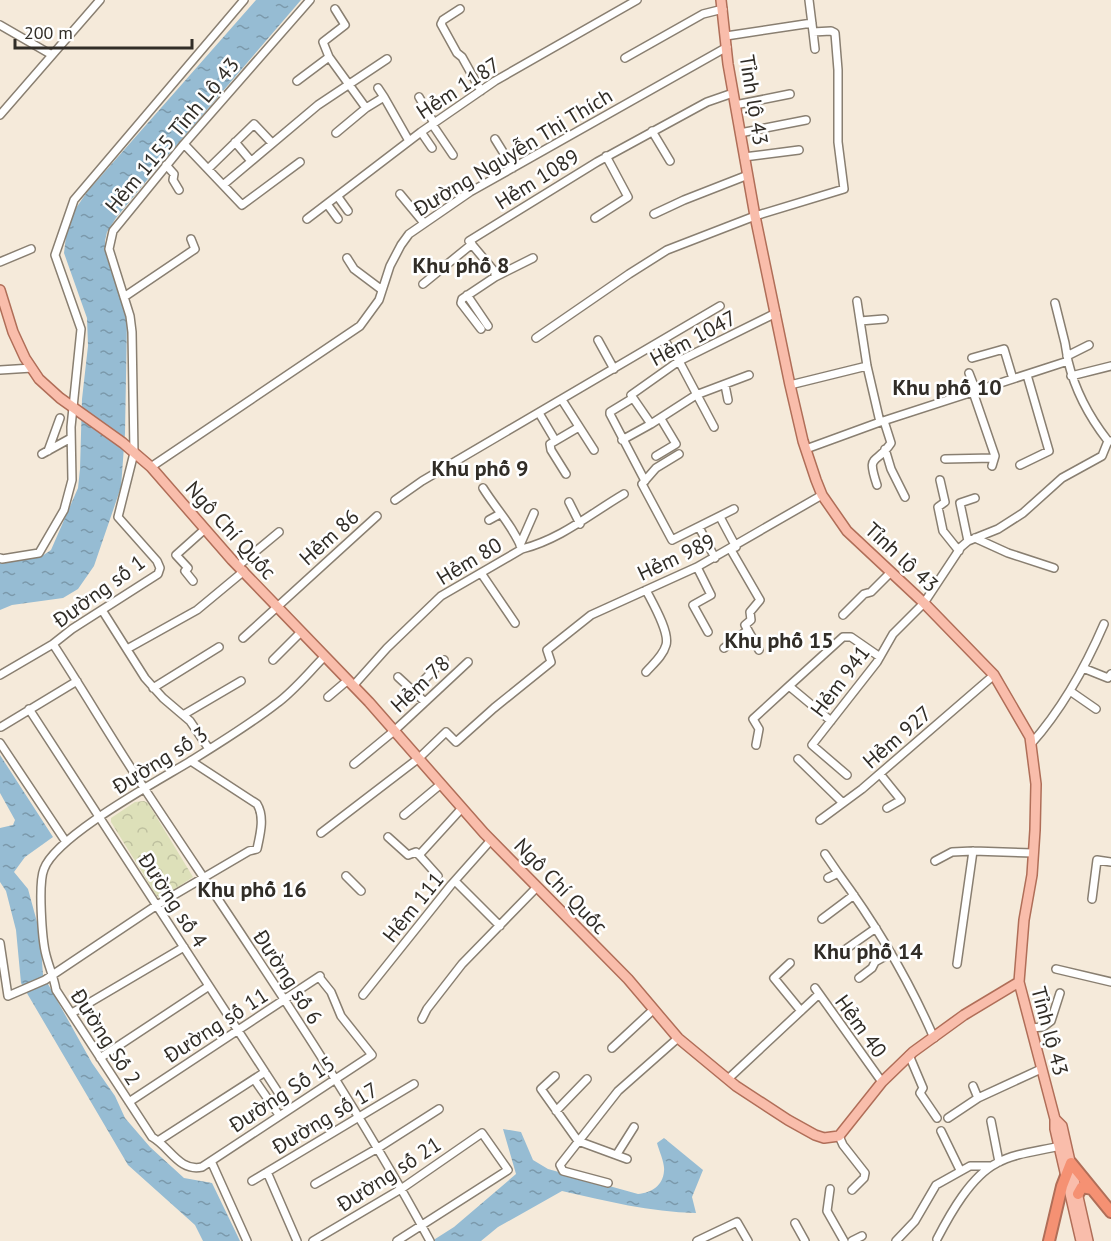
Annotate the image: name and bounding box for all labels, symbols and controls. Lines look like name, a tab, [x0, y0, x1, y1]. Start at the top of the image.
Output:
scale bar	[15, 12, 192, 50]
text: 200 m	[24, 21, 73, 44]
street label: Hẻm 1187	[411, 51, 505, 125]
street label: Hẻm 1155 Tỉnh Lộ 43	[99, 52, 245, 218]
street label: Tỉnh lộ 43	[734, 53, 774, 147]
street label: Đường Nguyễn Thị Thích	[408, 82, 617, 223]
street label: Hẻm 1089	[490, 143, 584, 215]
district label: Khu phố 8	[413, 251, 509, 279]
street label: Hẻm 1047	[645, 304, 741, 372]
district label: Khu phố 10	[892, 373, 1002, 401]
district label: Khu phố 9	[432, 454, 528, 482]
street label: Ngô Chí Quốc	[180, 475, 282, 585]
street label: Hẻm 86	[293, 503, 365, 571]
street label: Tỉnh lộ 43	[859, 516, 945, 598]
street label: Hẻm 989	[633, 527, 719, 587]
street label: Hẻm 80	[431, 531, 507, 591]
street label: Đường số 1	[47, 549, 150, 634]
district label: Khu phố 15	[724, 626, 834, 654]
street label: Hẻm 941	[804, 640, 876, 722]
street label: Hẻm 78	[385, 650, 455, 718]
street label: Hẻm 927	[857, 700, 937, 774]
street label: Đường số 3	[107, 720, 213, 800]
street label: Ngô Chí Quốc	[508, 832, 614, 940]
street label: Đường số 4	[132, 847, 214, 952]
street label: Hẻm 111	[376, 866, 450, 948]
district label: Khu phố 16	[197, 875, 307, 903]
street label: Đường số 6	[247, 924, 329, 1029]
district label: Khu phố 14	[813, 937, 923, 965]
street label: Đường số 11	[158, 981, 273, 1069]
street label: Đường Số 2	[64, 983, 147, 1090]
street label: Tỉnh lộ 43	[1025, 983, 1075, 1079]
street label: Hẻm 40	[829, 989, 893, 1063]
street label: Đường Số 15	[223, 1050, 340, 1139]
street label: Đường số 17	[266, 1076, 383, 1161]
street label: Đường số 21	[331, 1130, 446, 1218]

